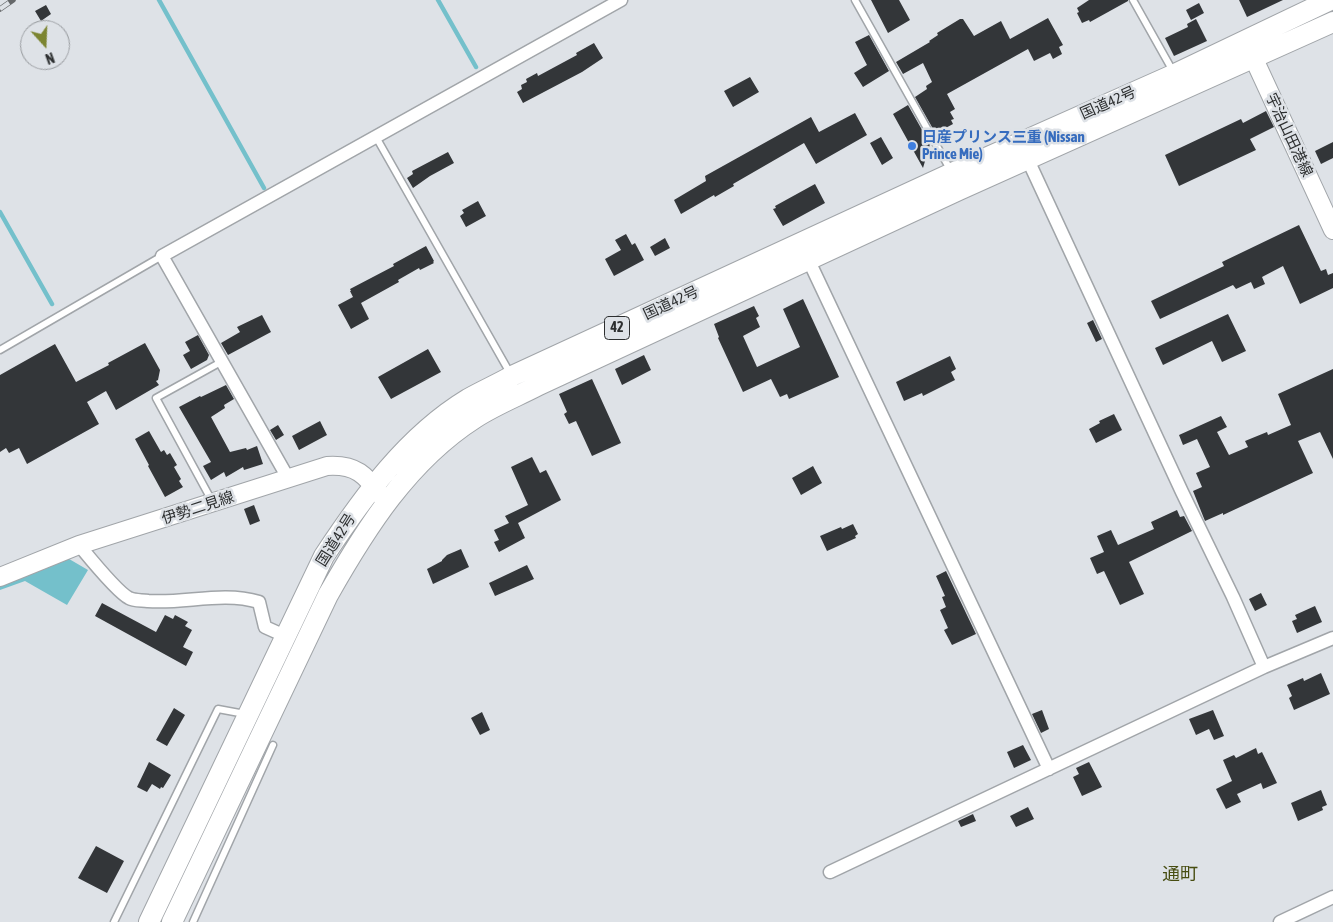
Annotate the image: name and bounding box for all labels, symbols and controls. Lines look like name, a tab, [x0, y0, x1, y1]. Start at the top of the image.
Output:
north arrow	[20, 20, 70, 70]
text: N	[43, 49, 56, 67]
street label: 国道42号	[1077, 83, 1139, 123]
street label: 宇治山田港線	[1262, 90, 1316, 180]
place label: 日産プリンス三重 (Nissan Prince Mie)	[922, 128, 1085, 163]
marker: 日産プリンス三重 (Nissan Prince Mie)	[906, 140, 918, 152]
street label: 国道42号	[640, 282, 702, 324]
road number: 42	[604, 316, 630, 339]
street label: 伊勢二見線	[160, 488, 236, 528]
street label: 国道42号	[313, 510, 359, 570]
district label: 通町	[1162, 863, 1198, 885]

